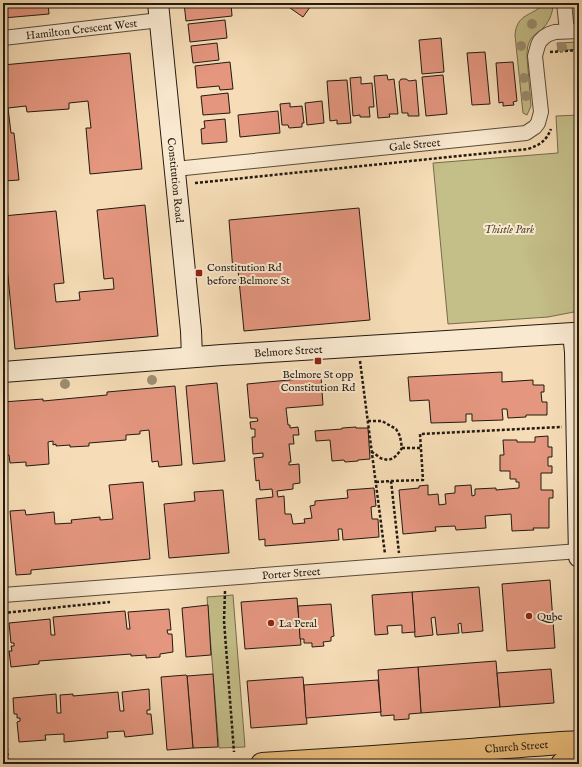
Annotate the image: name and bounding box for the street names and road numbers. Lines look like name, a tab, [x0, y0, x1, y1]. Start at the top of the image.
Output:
street label: Hamilton Crescent West	[25, 17, 138, 43]
street label: Gale Street	[389, 136, 441, 155]
street label: Constitution Road	[164, 137, 186, 224]
street label: Belmore Street	[254, 343, 323, 361]
street label: Porter Street	[261, 565, 321, 583]
street label: Church Street	[484, 738, 549, 757]

